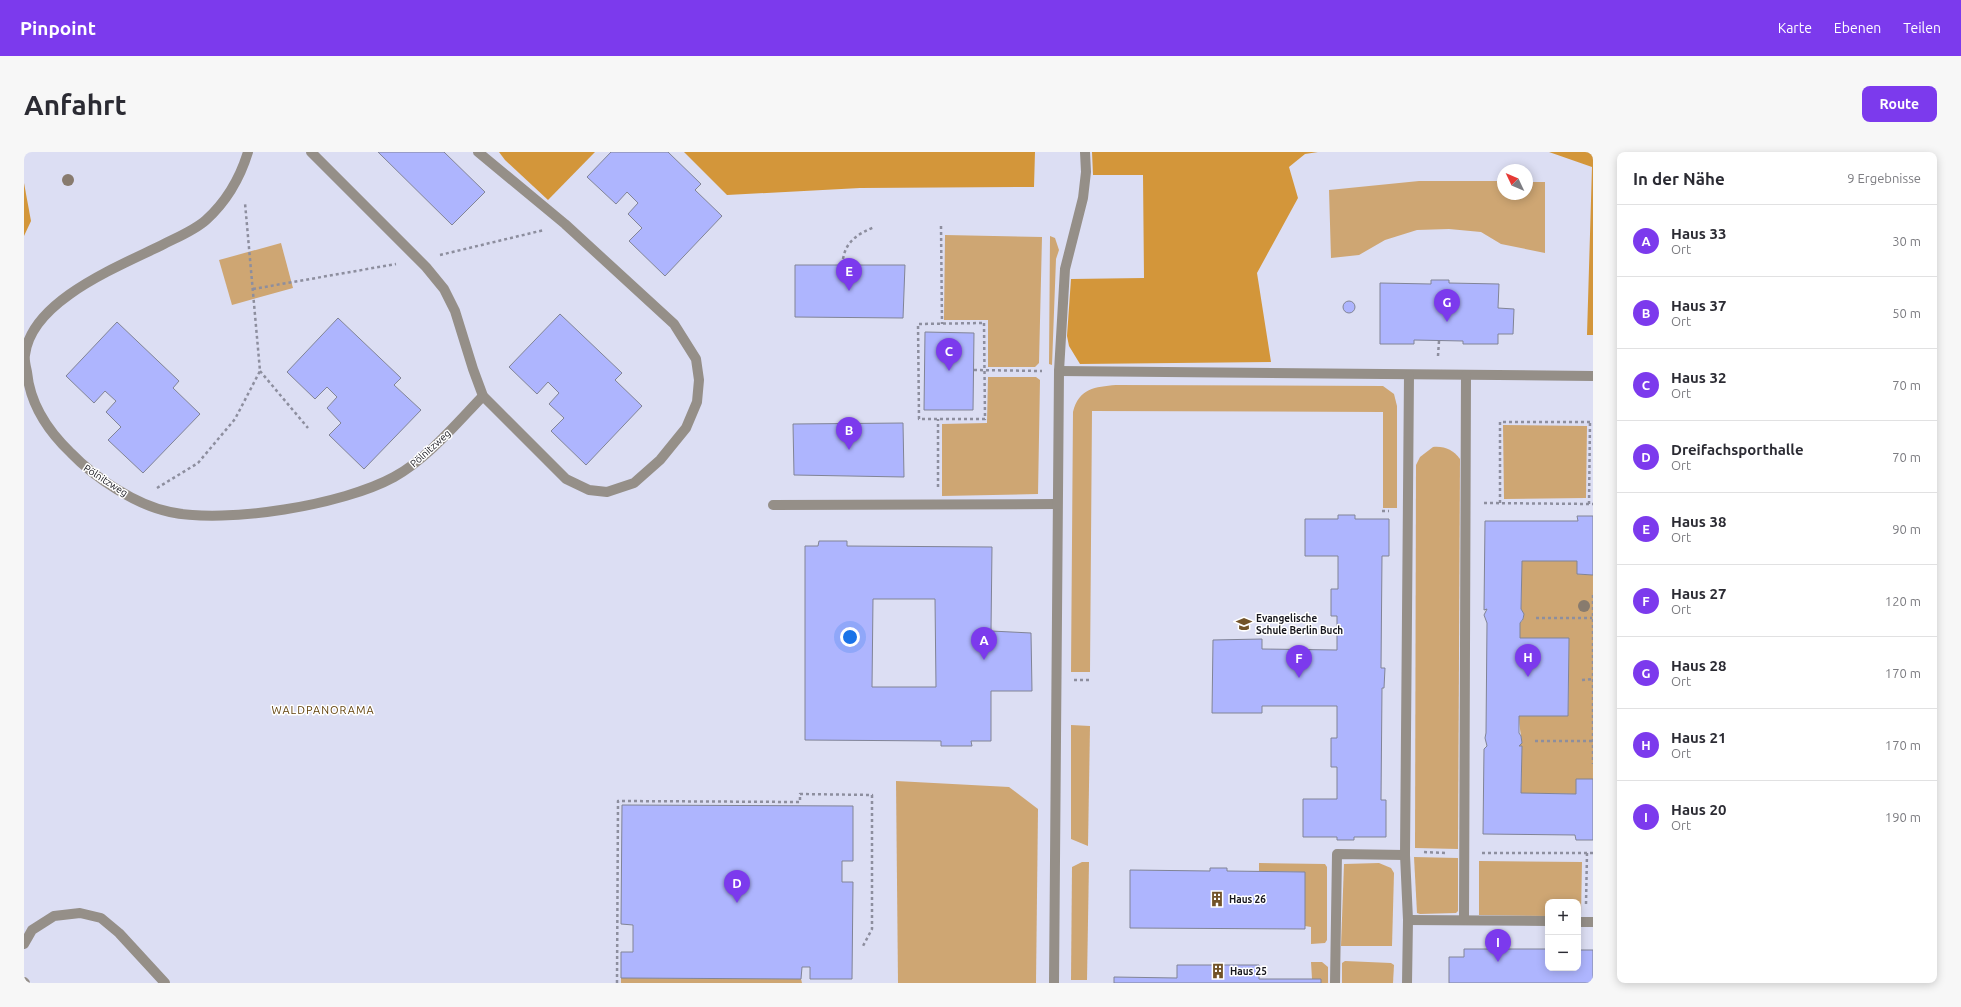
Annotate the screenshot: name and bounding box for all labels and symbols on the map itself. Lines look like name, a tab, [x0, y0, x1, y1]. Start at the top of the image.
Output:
north arrow	[1497, 164, 1533, 200]
pin: E	[836, 258, 862, 291]
pin: G	[1434, 289, 1460, 322]
pin: C	[936, 338, 962, 371]
pin: B	[836, 417, 862, 450]
street label: Pölnitzweg	[408, 428, 453, 469]
street label: Pölnitzweg	[82, 462, 130, 499]
place label: Evangelische Schule Berlin Buch	[1256, 613, 1343, 636]
school or university icon: Evangelische Schule Berlin Buch	[1235, 615, 1253, 633]
your location	[840, 627, 860, 647]
pin: A	[971, 627, 997, 660]
pin: H	[1515, 644, 1541, 677]
pin: F	[1286, 645, 1312, 678]
district label: WALDPANORAMA	[271, 704, 375, 716]
pin: D	[724, 870, 750, 903]
building icon: Haus 26	[1208, 890, 1226, 908]
place label: Haus 26	[1229, 894, 1266, 905]
pin: I	[1485, 929, 1511, 962]
building icon: Haus 25	[1209, 962, 1227, 980]
place label: Haus 25	[1230, 966, 1267, 977]

